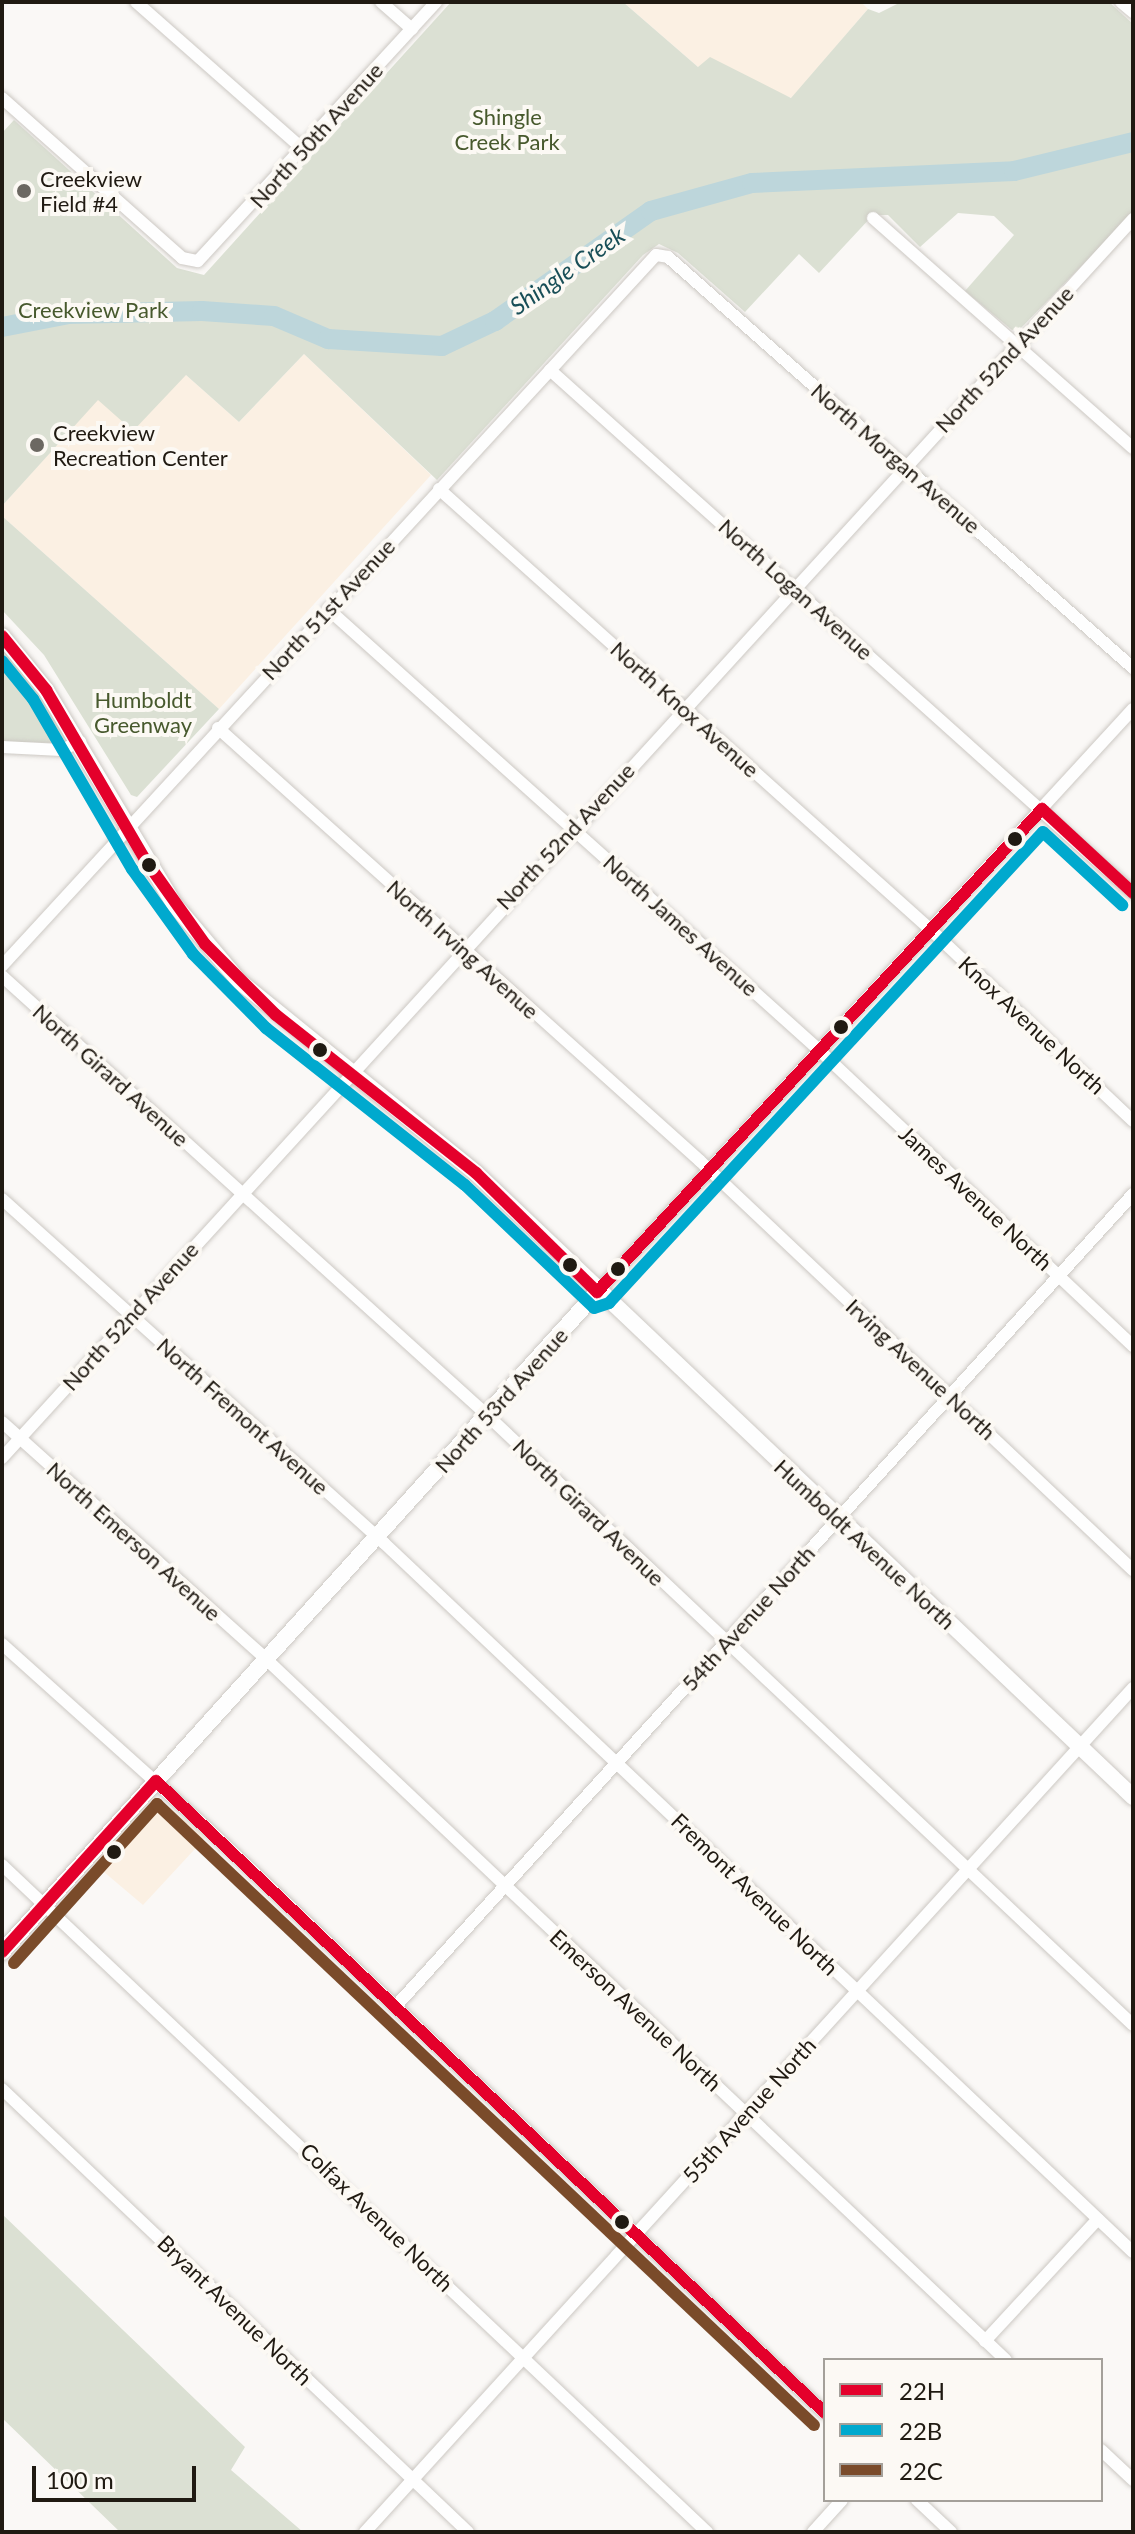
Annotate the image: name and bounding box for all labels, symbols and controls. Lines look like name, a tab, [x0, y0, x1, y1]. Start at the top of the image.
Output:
street label: North 50th Avenue	[244, 57, 388, 213]
park label: Shingle Creek Park	[454, 103, 560, 154]
place label: Creekview Field #4	[40, 165, 142, 216]
marker: Creekview Field #4	[15, 182, 33, 200]
water label: Shingle Creek	[504, 220, 630, 320]
street label: North 52nd Avenue	[929, 280, 1079, 438]
park label: Creekview Park	[18, 297, 168, 323]
street label: North Morgan Avenue	[806, 377, 986, 539]
place label: Creekview Recreation Center	[53, 419, 228, 470]
marker: Creekview Recreation Center	[28, 436, 46, 454]
street label: North Logan Avenue	[713, 513, 879, 665]
street label: North 51st Avenue	[256, 533, 400, 685]
street label: North Knox Avenue	[605, 635, 765, 783]
park label: Humboldt Greenway	[94, 686, 192, 738]
street label: North 52nd Avenue	[490, 757, 640, 915]
unlabelled marker	[1007, 831, 1023, 847]
street label: North James Avenue	[598, 848, 764, 1002]
unlabelled marker	[141, 857, 157, 873]
street label: North Irving Avenue	[382, 874, 544, 1024]
street label: Knox Avenue North	[953, 950, 1111, 1100]
street label: North Girard Avenue	[27, 998, 195, 1152]
unlabelled marker	[833, 1019, 849, 1035]
unlabelled marker	[312, 1042, 328, 1058]
street label: James Avenue North	[894, 1120, 1058, 1276]
street label: North 52nd Avenue	[56, 1236, 204, 1396]
unlabelled marker	[562, 1257, 578, 1273]
unlabelled marker	[610, 1261, 626, 1277]
street label: Irving Avenue North	[840, 1293, 1002, 1445]
street label: North 53rd Avenue	[429, 1322, 573, 1478]
street label: North Fremont Avenue	[152, 1332, 334, 1500]
street label: North Girard Avenue	[507, 1433, 671, 1591]
street label: Humboldt Avenue North	[769, 1453, 961, 1635]
street label: North Emerson Avenue	[41, 1456, 227, 1626]
street label: 54th Avenue North	[676, 1540, 820, 1696]
street label: Fremont Avenue North	[666, 1807, 844, 1981]
unlabelled marker	[106, 1844, 122, 1860]
street label: Emerson Avenue North	[545, 1923, 727, 2097]
street label: 55th Avenue North	[677, 2032, 821, 2188]
street label: Colfax Avenue North	[295, 2137, 459, 2297]
unlabelled marker	[614, 2214, 630, 2230]
street label: Bryant Avenue North	[152, 2229, 318, 2391]
legend	[823, 2358, 1103, 2502]
text: 22H	[899, 2376, 945, 2405]
text: 22B	[899, 2416, 942, 2445]
scale bar	[36, 2450, 200, 2500]
text: 22C	[899, 2456, 943, 2485]
text: 100 m	[46, 2465, 114, 2494]

